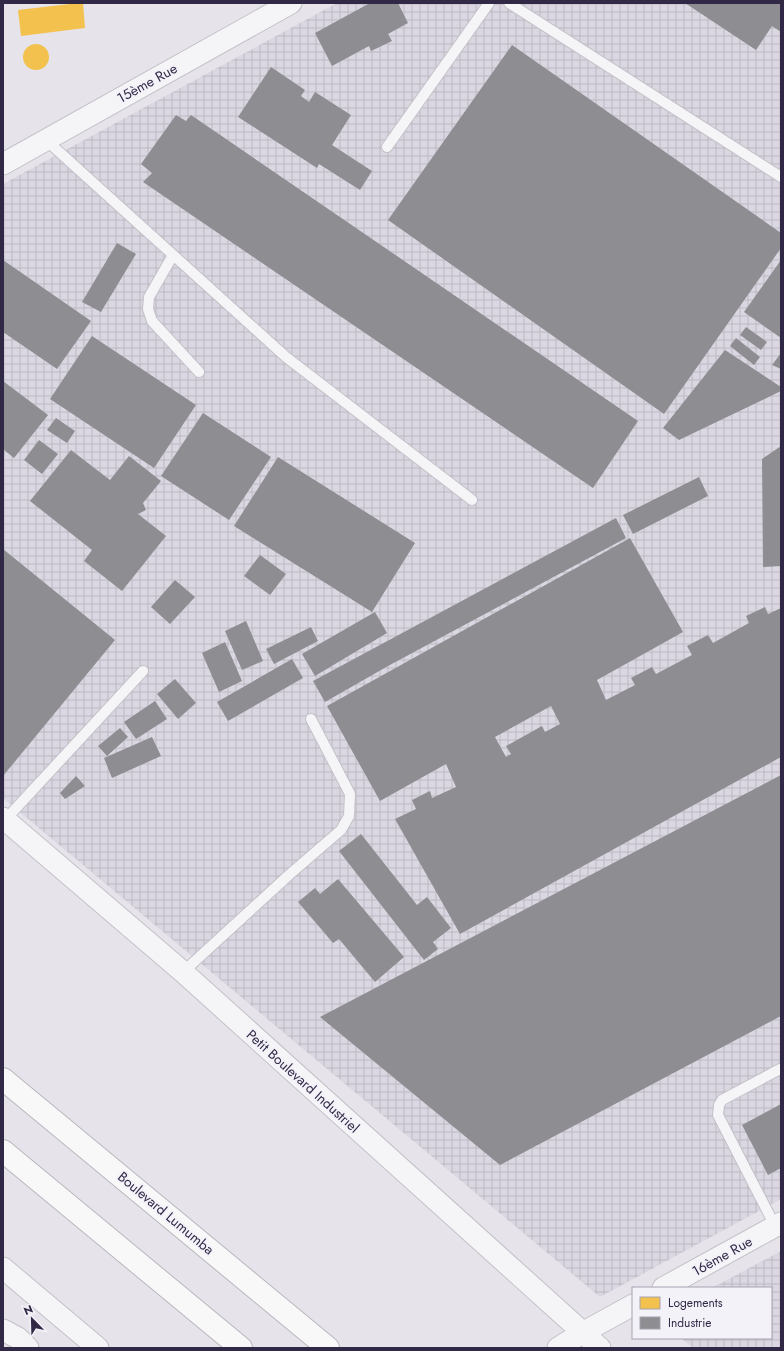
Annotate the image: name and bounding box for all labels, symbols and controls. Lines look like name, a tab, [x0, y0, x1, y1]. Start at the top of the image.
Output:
street label: 15ème Rue	[113, 58, 181, 108]
street label: Petit Boulevard Industriel	[242, 1025, 364, 1137]
street label: Boulevard Lumumba	[114, 1167, 218, 1259]
street label: 16ème Rue	[688, 1231, 756, 1281]
legend	[632, 1287, 772, 1339]
text: Logements	[668, 1294, 723, 1312]
north arrow	[12, 1299, 52, 1339]
text: N	[21, 1301, 35, 1319]
text: Industrie	[668, 1314, 712, 1332]

